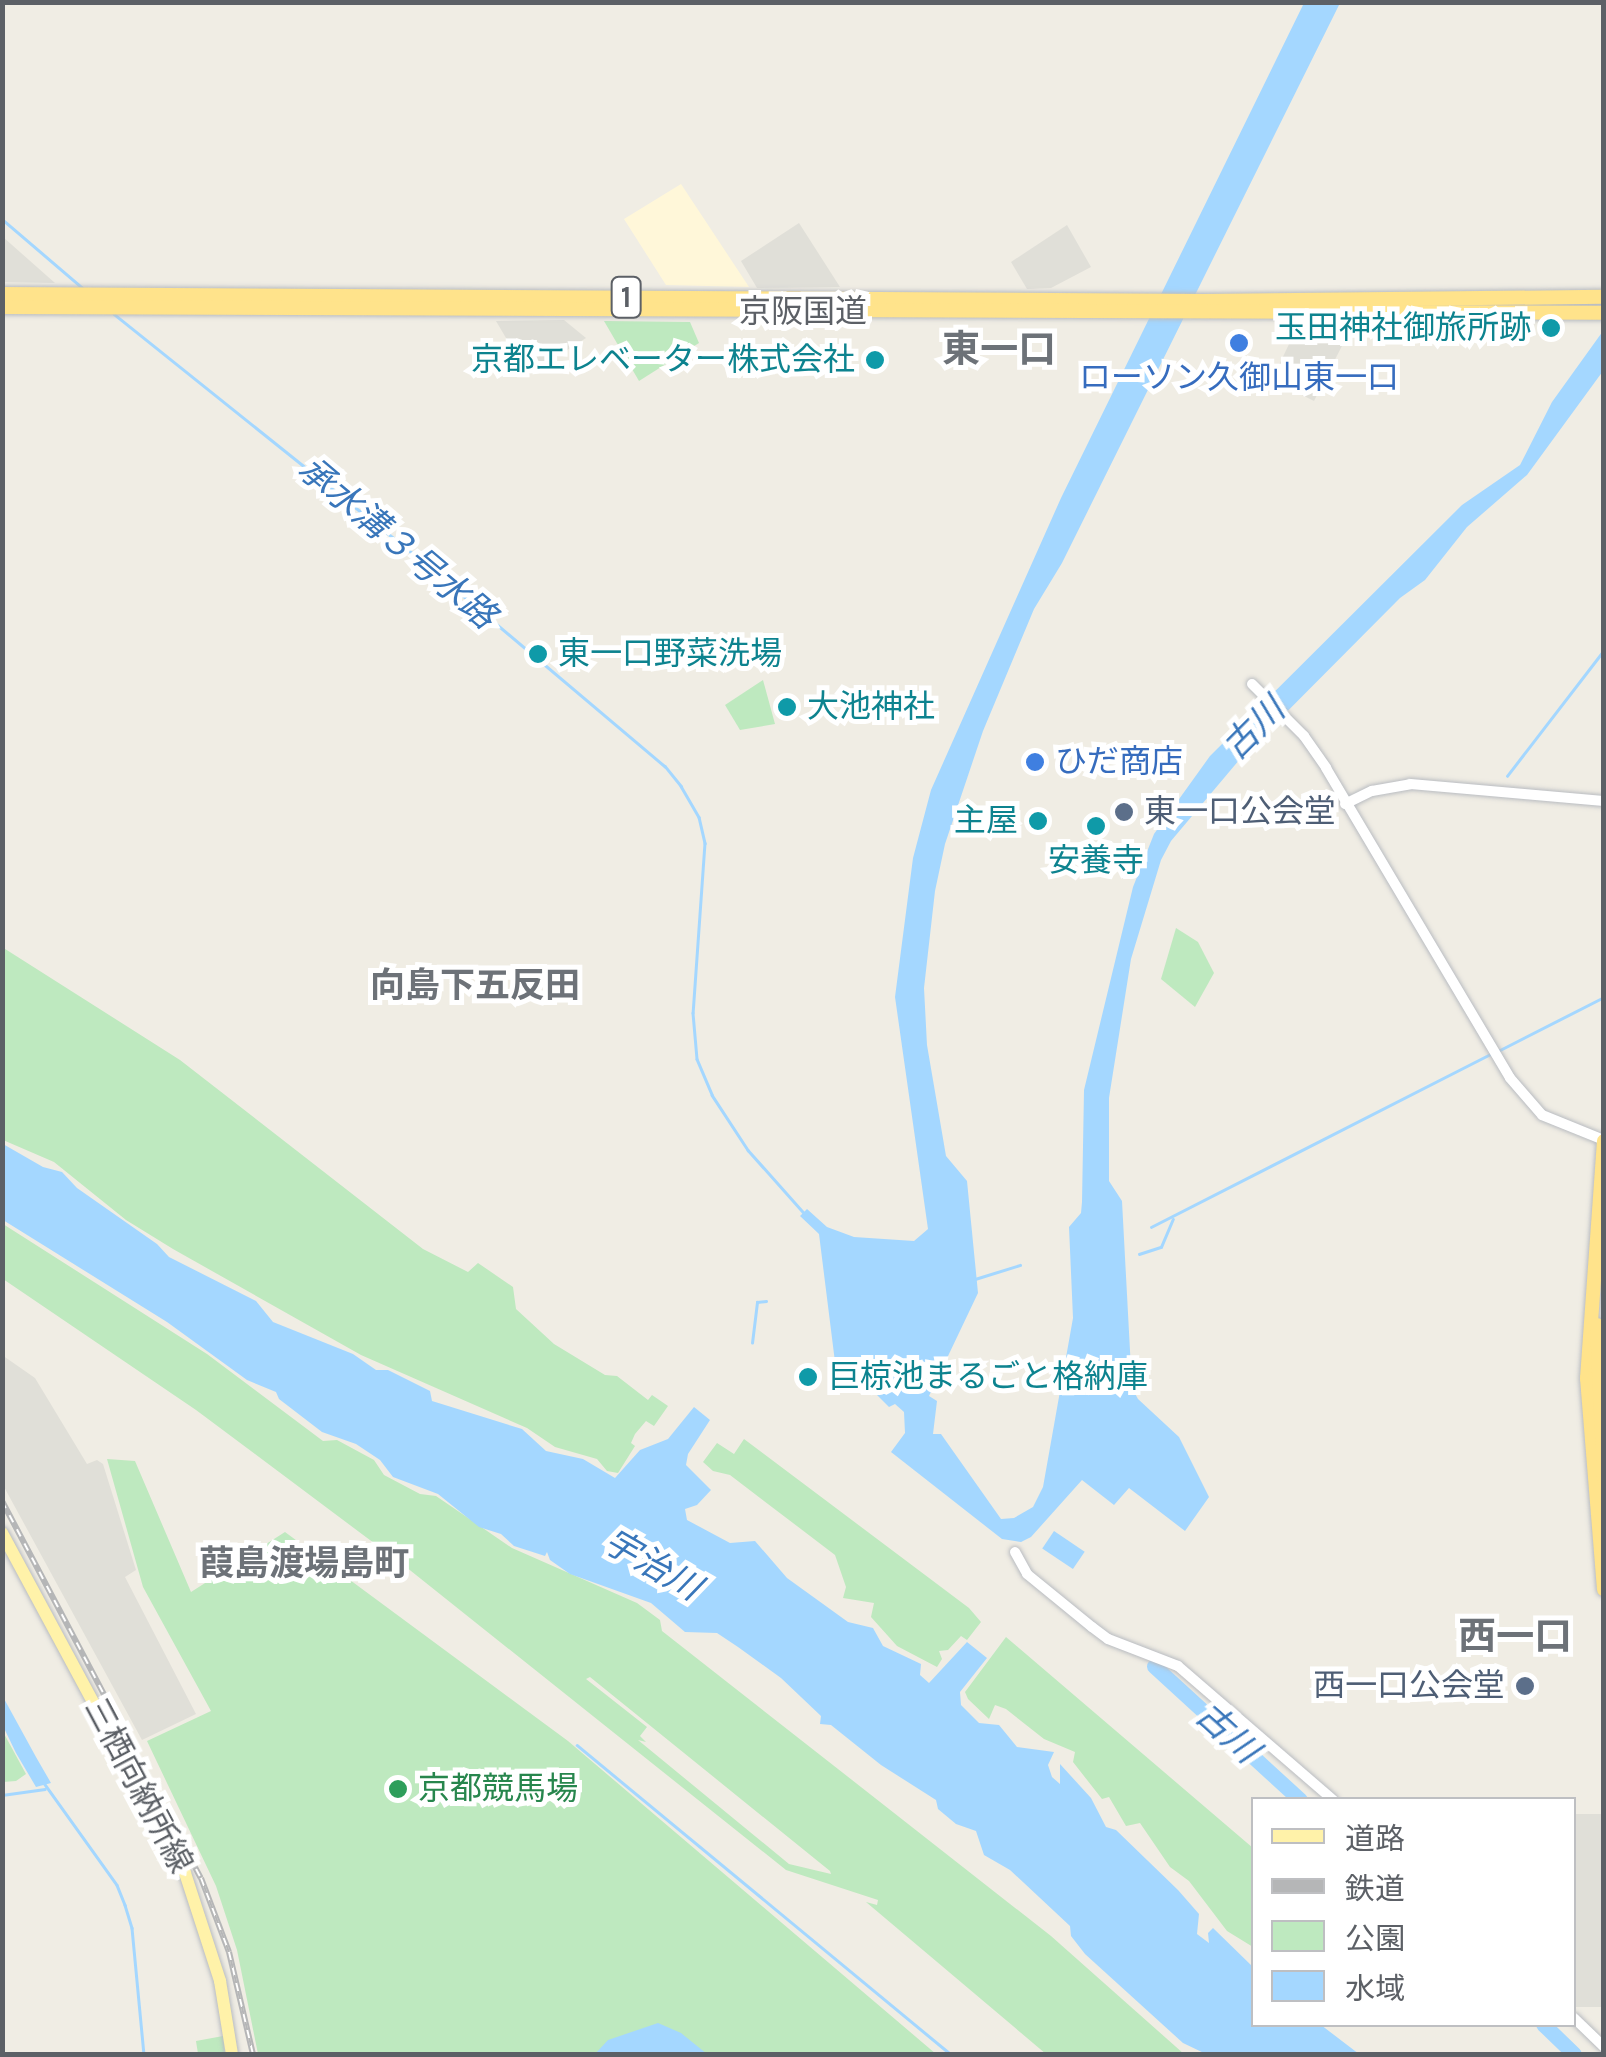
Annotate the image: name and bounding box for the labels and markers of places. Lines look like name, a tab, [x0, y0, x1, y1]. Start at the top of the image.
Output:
place label: 玉田神社御旅所跡	[1275, 309, 1531, 347]
marker: 玉田神社御旅所跡	[1540, 317, 1562, 339]
marker: ローソン久御山東一口	[1228, 332, 1250, 354]
place label: 京都エレベーター株式会社	[471, 341, 855, 379]
marker: 京都エレベーター株式会社	[864, 349, 886, 371]
place label: ローソン久御山東一口	[1079, 359, 1399, 397]
place label: 東一口野菜洗場	[558, 635, 782, 673]
marker: 東一口野菜洗場	[527, 643, 549, 665]
place label: 大池神社	[807, 688, 935, 726]
marker: 大池神社	[776, 696, 798, 718]
place label: ひだ商店	[1055, 743, 1183, 781]
marker: ひだ商店	[1024, 751, 1046, 773]
place label: 東一口公会堂	[1144, 793, 1336, 831]
marker: 東一口公会堂	[1113, 801, 1135, 823]
place label: 主屋	[954, 802, 1018, 840]
marker: 主屋	[1027, 810, 1049, 832]
marker: 安養寺	[1085, 815, 1107, 837]
place label: 安養寺	[1048, 842, 1144, 880]
place label: 巨椋池まるごと格納庫	[828, 1358, 1148, 1396]
marker: 巨椋池まるごと格納庫	[797, 1366, 819, 1388]
place label: 西一口公会堂	[1313, 1667, 1505, 1705]
marker: 西一口公会堂	[1514, 1675, 1536, 1697]
place label: 京都競馬場	[418, 1770, 578, 1808]
marker: 京都競馬場	[387, 1778, 409, 1800]

